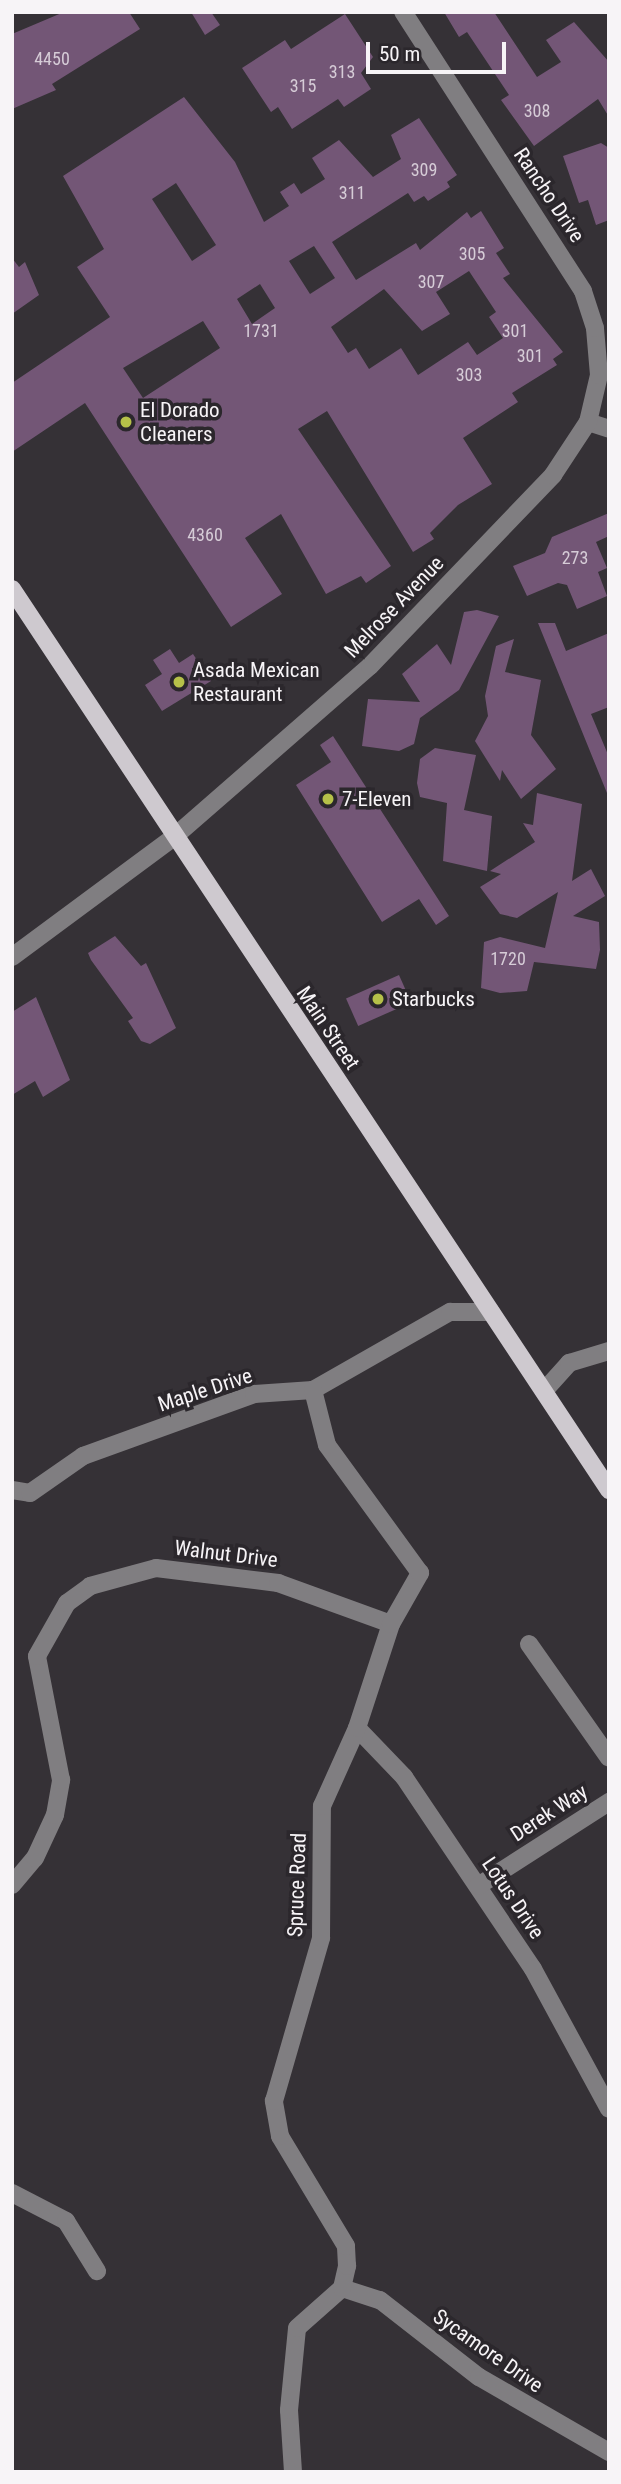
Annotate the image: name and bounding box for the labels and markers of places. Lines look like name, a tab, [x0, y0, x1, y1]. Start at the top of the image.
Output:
place label: El Dorado Cleaners	[140, 397, 220, 447]
marker: El Dorado Cleaners	[118, 414, 134, 430]
place label: Asada Mexican Restaurant	[193, 657, 320, 707]
marker: Asada Mexican Restaurant	[171, 674, 187, 690]
place label: 7-Eleven	[342, 786, 411, 812]
marker: 7-Eleven	[320, 791, 336, 807]
place label: Starbucks	[392, 986, 475, 1012]
marker: Starbucks	[370, 991, 386, 1007]

